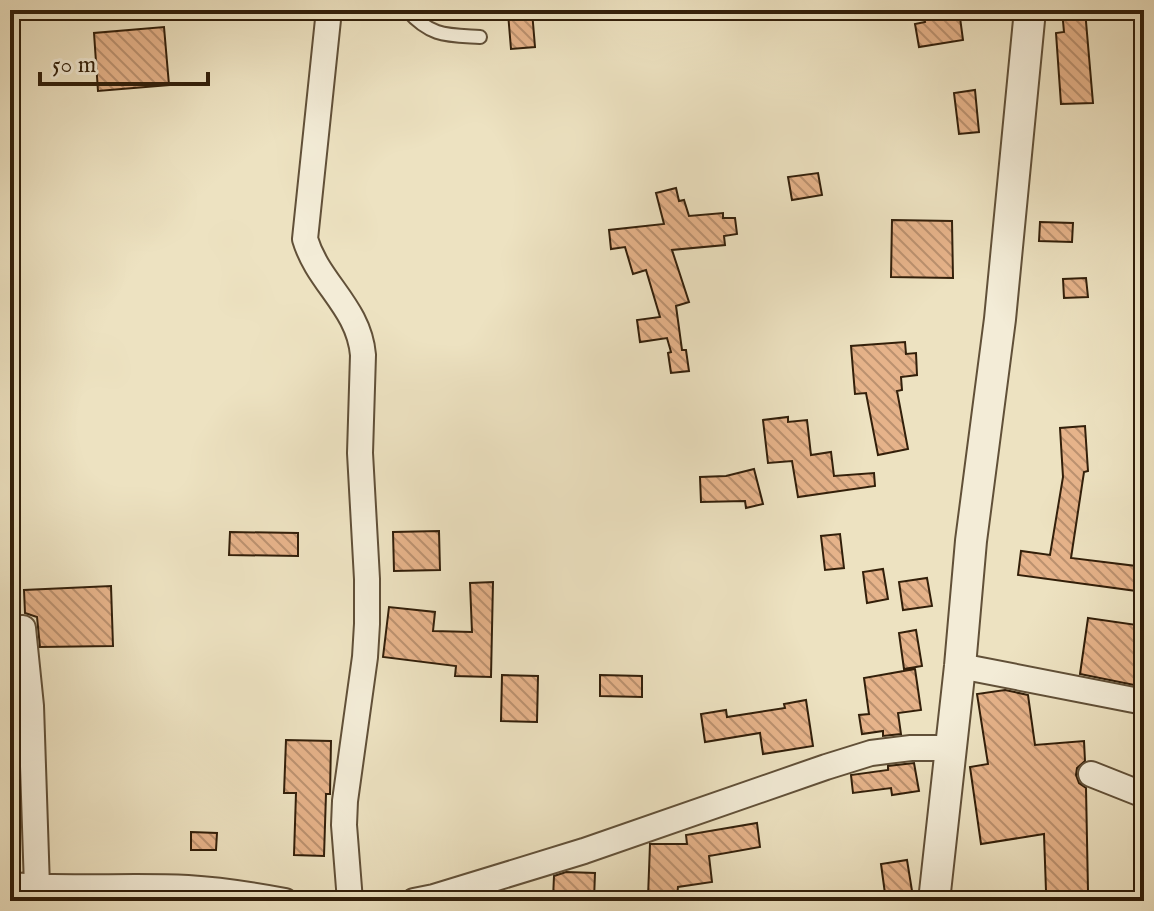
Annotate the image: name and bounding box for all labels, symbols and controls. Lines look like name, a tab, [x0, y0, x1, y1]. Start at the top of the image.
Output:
scale bar	[40, 36, 208, 86]
text: 50 m	[52, 50, 96, 81]

